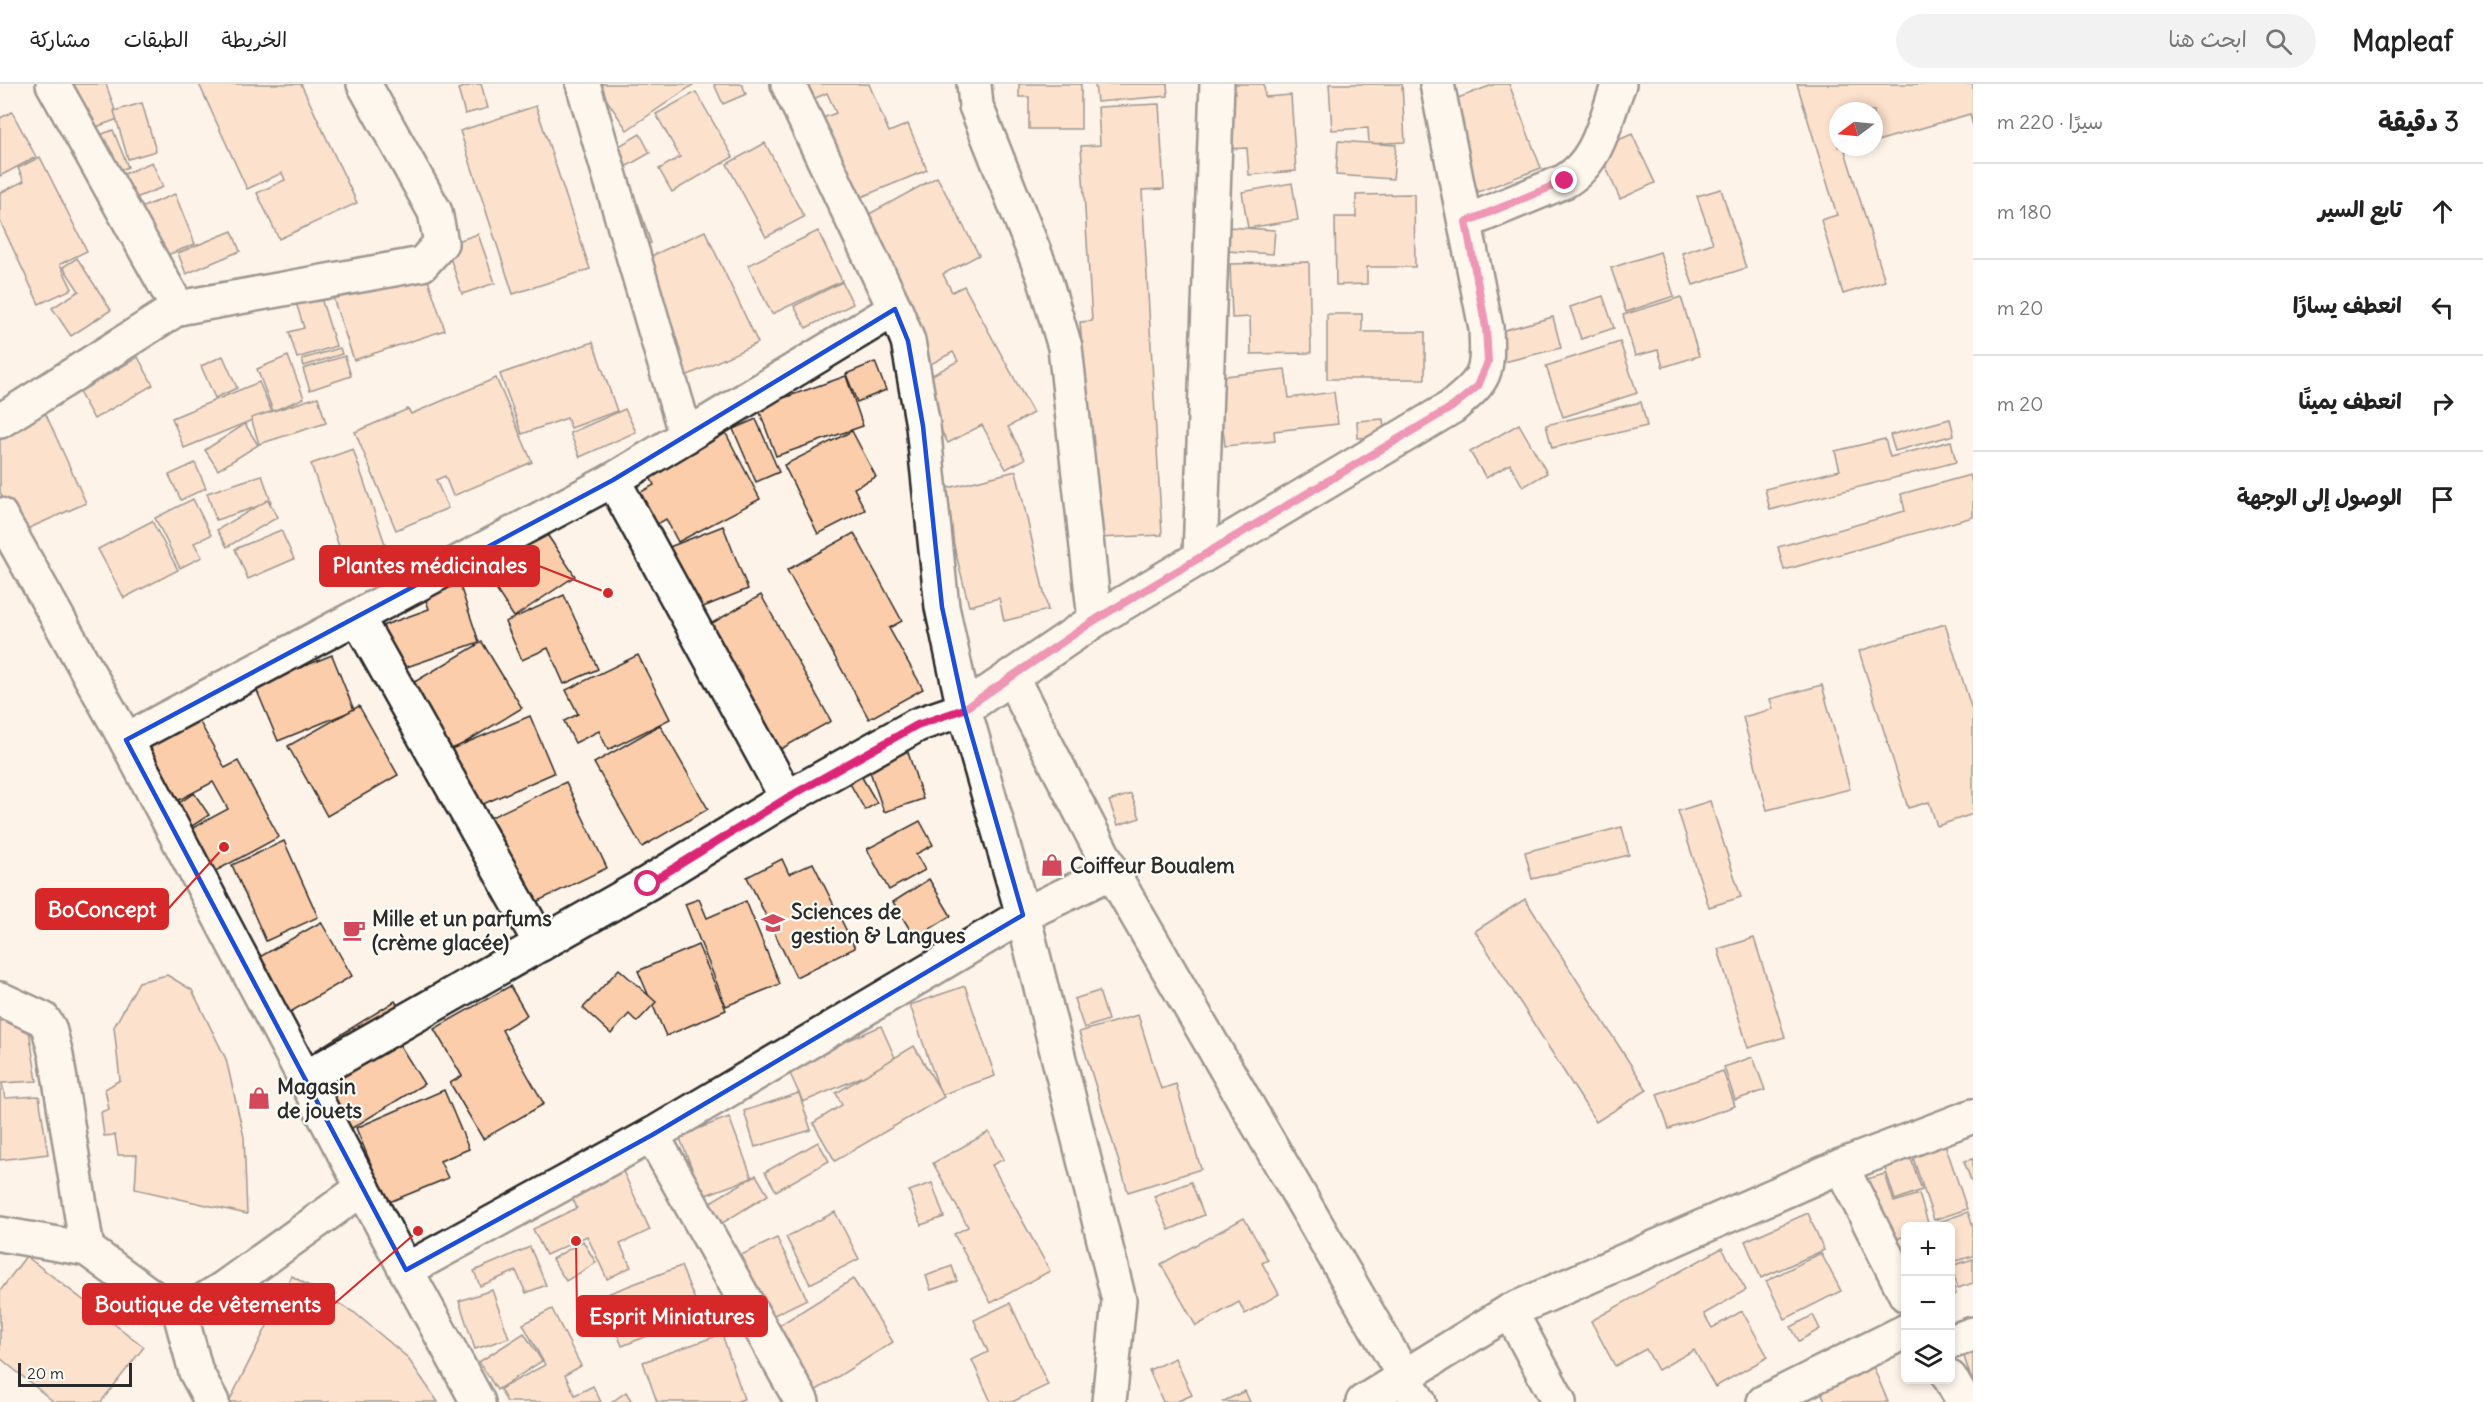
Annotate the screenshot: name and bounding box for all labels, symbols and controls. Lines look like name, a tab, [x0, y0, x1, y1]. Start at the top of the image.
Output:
search box	[1896, 14, 2316, 68]
text: Mapleaf	[2352, 23, 2453, 59]
text: ابحث هنا	[2168, 25, 2247, 53]
icon: search	[2262, 25, 2295, 58]
text: مشاركة	[30, 26, 91, 53]
text: الطبقات	[124, 26, 189, 53]
text: الخريطة	[222, 26, 287, 53]
north arrow	[1829, 102, 1883, 156]
text: 3 دقيقة	[2378, 105, 2459, 138]
text: سيرًا · 220 m	[1997, 109, 2103, 134]
route end	[1551, 167, 1577, 193]
text: تابع السير	[2318, 195, 2402, 223]
icon: ahead	[2426, 195, 2459, 228]
text: 180 m	[1997, 199, 2052, 224]
text: انعطف يسارًا	[2293, 291, 2402, 319]
icon: left	[2426, 291, 2459, 324]
text: 20 m	[1997, 295, 2043, 320]
text: انعطف يمينًا	[2299, 387, 2402, 415]
icon: right	[2426, 387, 2459, 420]
text: 20 m	[1997, 391, 2043, 416]
text: الوصول إلى الوجهة	[2237, 483, 2402, 511]
icon: arrive	[2426, 483, 2459, 516]
callout: Plantes médicinales	[320, 546, 539, 586]
text: Plantes médicinales	[333, 551, 527, 579]
shop icon: Coiffeur Boualem	[1039, 852, 1065, 878]
place label: Coiffeur Boualem	[1070, 852, 1235, 879]
route start	[634, 870, 660, 896]
callout: BoConcept	[36, 889, 168, 929]
text: BoConcept	[48, 895, 157, 923]
place label: Sciences de gestion & Langues	[791, 898, 966, 949]
place label: Mille et un parfums (crème glacée)	[372, 905, 552, 956]
school or university icon: Sciences de gestion & Langues	[760, 910, 786, 936]
cafe icon: Mille et un parfums (crème glacée)	[341, 917, 367, 943]
place label: Magasin de jouets	[277, 1073, 363, 1124]
shop icon: Magasin de jouets	[246, 1085, 272, 1111]
map controls	[1901, 1222, 1955, 1384]
button: +	[1901, 1222, 1955, 1276]
button: −	[1901, 1276, 1955, 1330]
callout: Boutique de vêtements	[83, 1284, 334, 1324]
text: Boutique de vêtements	[95, 1290, 321, 1318]
callout: Esprit Miniatures	[577, 1296, 767, 1336]
text: Esprit Miniatures	[589, 1302, 755, 1330]
button: layers	[1901, 1330, 1955, 1384]
scale bar	[18, 1360, 132, 1388]
text: 20 m	[27, 1363, 64, 1383]

